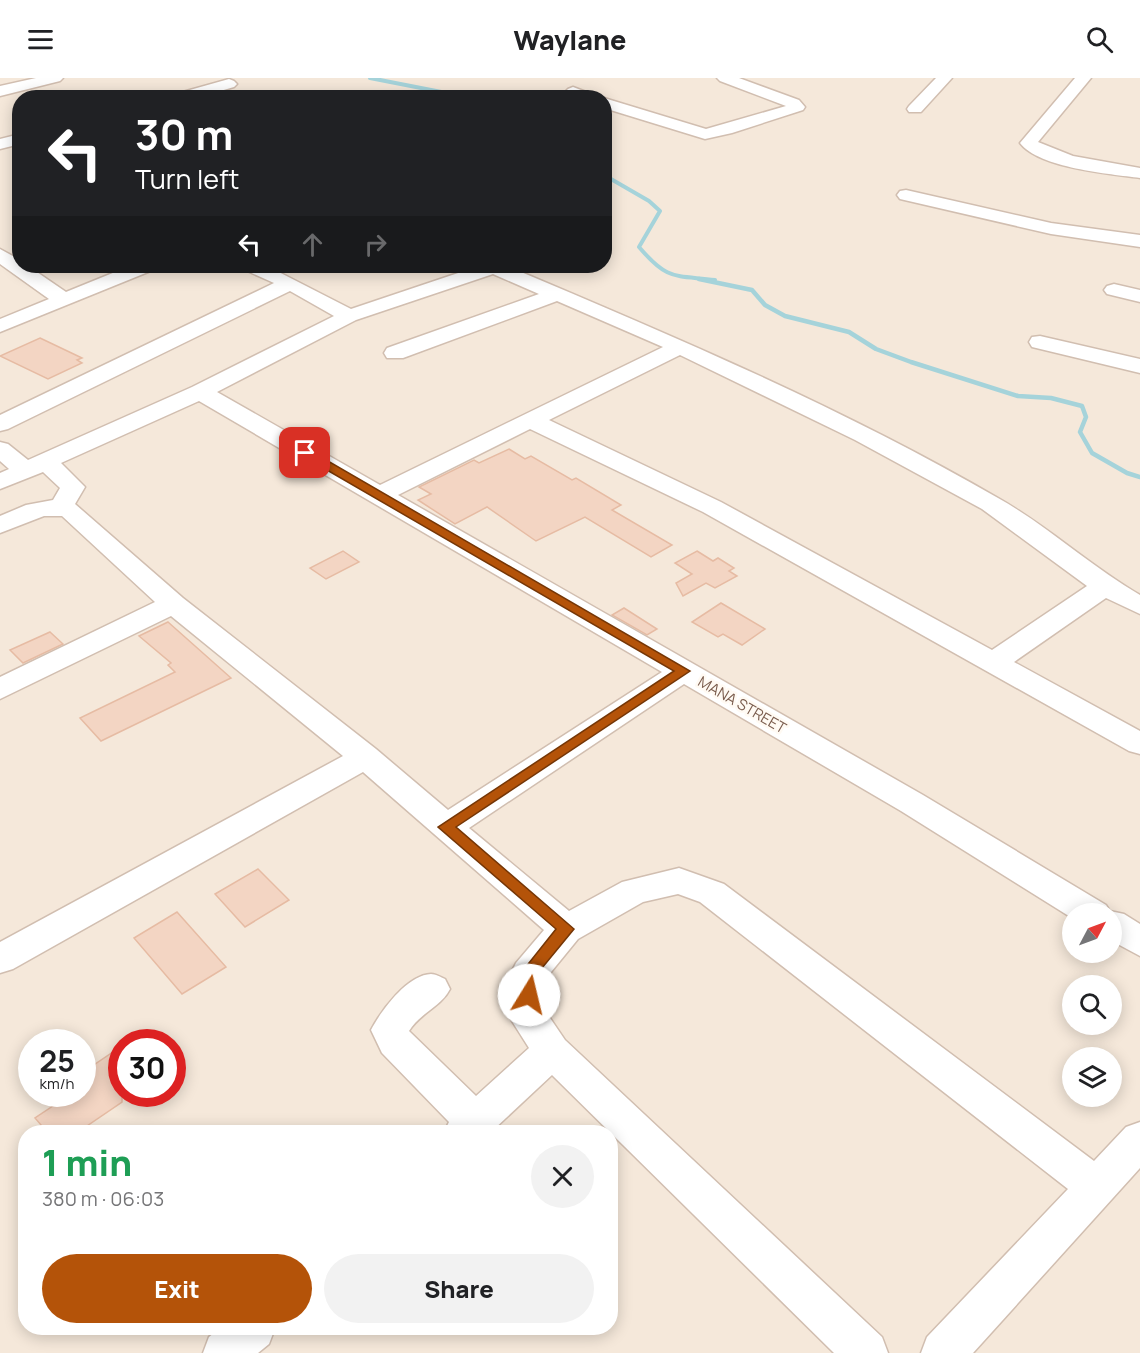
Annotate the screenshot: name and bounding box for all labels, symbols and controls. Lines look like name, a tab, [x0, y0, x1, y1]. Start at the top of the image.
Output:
text: Waylane	[514, 21, 626, 58]
icon: menu	[24, 23, 57, 56]
icon: search	[1083, 23, 1116, 56]
text: 30 m	[135, 105, 233, 163]
icon: left	[36, 114, 114, 192]
text: Turn left	[135, 160, 239, 197]
icon: left	[233, 228, 266, 261]
icon: ahead	[296, 228, 329, 261]
icon: right	[359, 228, 392, 261]
pin	[279, 427, 330, 478]
icon: arrive	[288, 436, 321, 469]
street label: MANA STREET	[694, 671, 790, 738]
north arrow	[1062, 903, 1122, 963]
map controls	[1062, 903, 1122, 1107]
position arrow	[497, 963, 561, 1027]
button: search	[1062, 975, 1122, 1035]
speed limit sign: 30	[108, 1029, 186, 1107]
text: 25	[39, 1040, 75, 1081]
button: layers	[1062, 1047, 1122, 1107]
text: km/h	[40, 1073, 74, 1094]
text: 1 min	[42, 1138, 132, 1187]
button: close	[531, 1145, 594, 1208]
text: 380 m · 06:03	[42, 1185, 164, 1212]
button: Exit	[42, 1254, 312, 1323]
button: Share	[324, 1254, 594, 1323]

